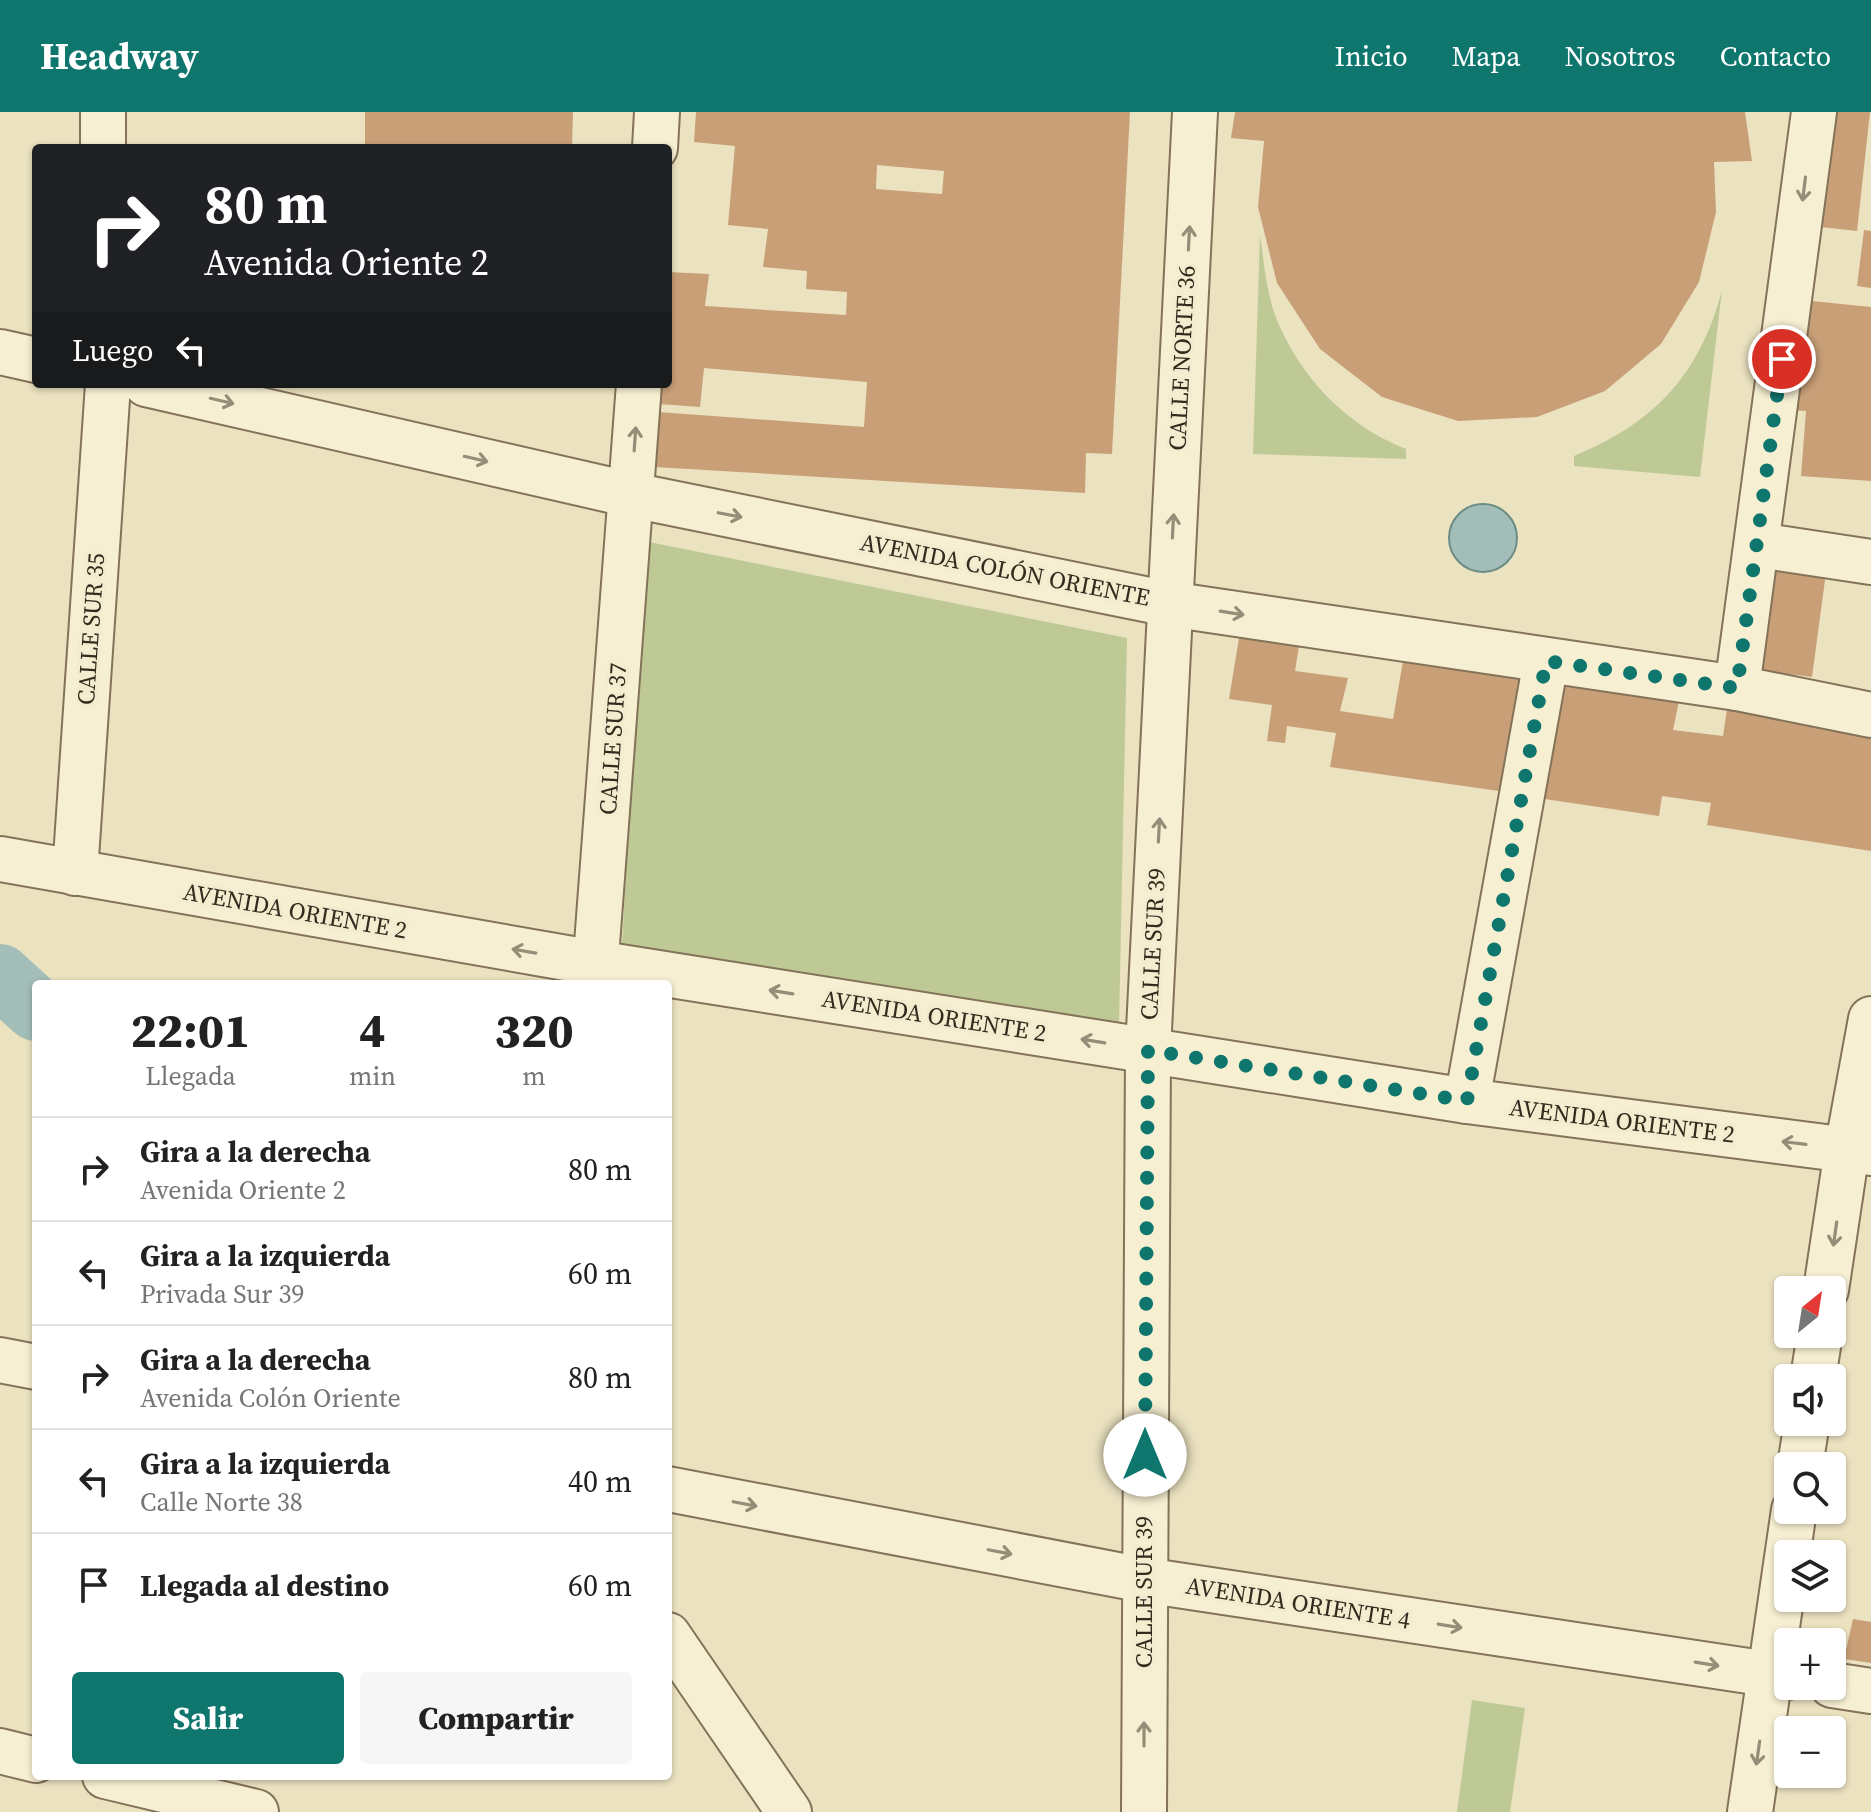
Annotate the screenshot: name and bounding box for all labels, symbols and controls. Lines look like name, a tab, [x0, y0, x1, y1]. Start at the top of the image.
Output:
text: Headway	[40, 30, 199, 82]
text: Inicio	[1335, 37, 1408, 75]
text: Mapa	[1452, 37, 1521, 75]
text: Nosotros	[1565, 37, 1676, 75]
text: Contacto	[1720, 37, 1831, 75]
text: 80 m	[204, 165, 327, 242]
icon: right	[72, 176, 176, 280]
one-way arrow	[1796, 176, 1811, 201]
one-way arrow	[1181, 225, 1196, 252]
text: Avenida Oriente 2	[204, 238, 489, 287]
street label: CALLE NORTE 36	[1160, 264, 1203, 452]
pin	[1748, 325, 1816, 393]
icon: left	[169, 328, 213, 372]
text: Luego	[72, 330, 153, 371]
icon: arrive	[1760, 337, 1804, 381]
one-way arrow	[209, 394, 235, 409]
one-way arrow	[628, 427, 643, 453]
one-way arrow	[462, 452, 488, 467]
one-way arrow	[716, 508, 742, 523]
one-way arrow	[1166, 513, 1181, 540]
street label: AVENIDA COLÓN ORIENTE	[858, 525, 1153, 614]
street label: CALLE SUR 35	[69, 552, 112, 706]
one-way arrow	[1219, 606, 1244, 621]
street label: CALLE SUR 37	[591, 662, 634, 816]
one-way arrow	[1151, 817, 1166, 844]
street label: CALLE SUR 39	[1132, 867, 1173, 1021]
street label: AVENIDA ORIENTE 2	[181, 875, 410, 946]
one-way arrow	[512, 942, 538, 957]
street label: AVENIDA ORIENTE 2	[820, 981, 1049, 1050]
one-way arrow	[769, 984, 794, 999]
text: 22:01	[130, 997, 251, 1063]
text: 4	[359, 997, 386, 1063]
text: 320	[494, 997, 574, 1063]
one-way arrow	[1081, 1033, 1106, 1048]
text: Llegada	[145, 1058, 236, 1094]
text: min	[349, 1058, 396, 1094]
text: m	[522, 1058, 546, 1094]
street label: AVENIDA ORIENTE 2	[1508, 1090, 1737, 1151]
text: Gira a la derecha	[140, 1131, 371, 1172]
one-way arrow	[1781, 1135, 1808, 1150]
icon: right	[72, 1147, 116, 1191]
text: 80 m	[568, 1149, 632, 1190]
text: Avenida Oriente 2	[140, 1172, 346, 1208]
one-way arrow	[1827, 1221, 1842, 1246]
text: Gira a la izquierda	[140, 1235, 390, 1276]
icon: left	[72, 1251, 116, 1295]
text: 60 m	[568, 1253, 632, 1294]
text: Privada Sur 39	[140, 1276, 304, 1312]
north arrow	[1774, 1276, 1846, 1348]
map controls	[1774, 1276, 1846, 1788]
text: Gira a la derecha	[140, 1339, 371, 1380]
icon: right	[72, 1355, 116, 1399]
text: 80 m	[568, 1357, 632, 1398]
button: sound	[1774, 1364, 1846, 1436]
text: Avenida Colón Oriente	[140, 1380, 401, 1416]
position arrow	[1103, 1413, 1187, 1497]
text: Gira a la izquierda	[140, 1443, 390, 1484]
button: search	[1774, 1452, 1846, 1524]
icon: left	[72, 1459, 116, 1503]
text: 40 m	[568, 1461, 632, 1502]
text: Calle Norte 38	[140, 1484, 303, 1520]
one-way arrow	[731, 1497, 757, 1512]
street label: CALLE SUR 39	[1127, 1516, 1160, 1668]
button: layers	[1774, 1540, 1846, 1612]
one-way arrow	[987, 1546, 1012, 1561]
icon: arrive	[72, 1563, 116, 1607]
text: Llegada al destino	[140, 1565, 389, 1606]
text: 60 m	[568, 1565, 632, 1606]
street label: AVENIDA ORIENTE 4	[1184, 1568, 1413, 1637]
one-way arrow	[1437, 1619, 1462, 1634]
button: +	[1774, 1628, 1846, 1700]
one-way arrow	[1694, 1657, 1719, 1672]
button: Salir	[72, 1672, 344, 1764]
button: Compartir	[360, 1672, 632, 1764]
button: −	[1774, 1716, 1846, 1788]
one-way arrow	[1136, 1721, 1152, 1748]
one-way arrow	[1750, 1740, 1765, 1766]

